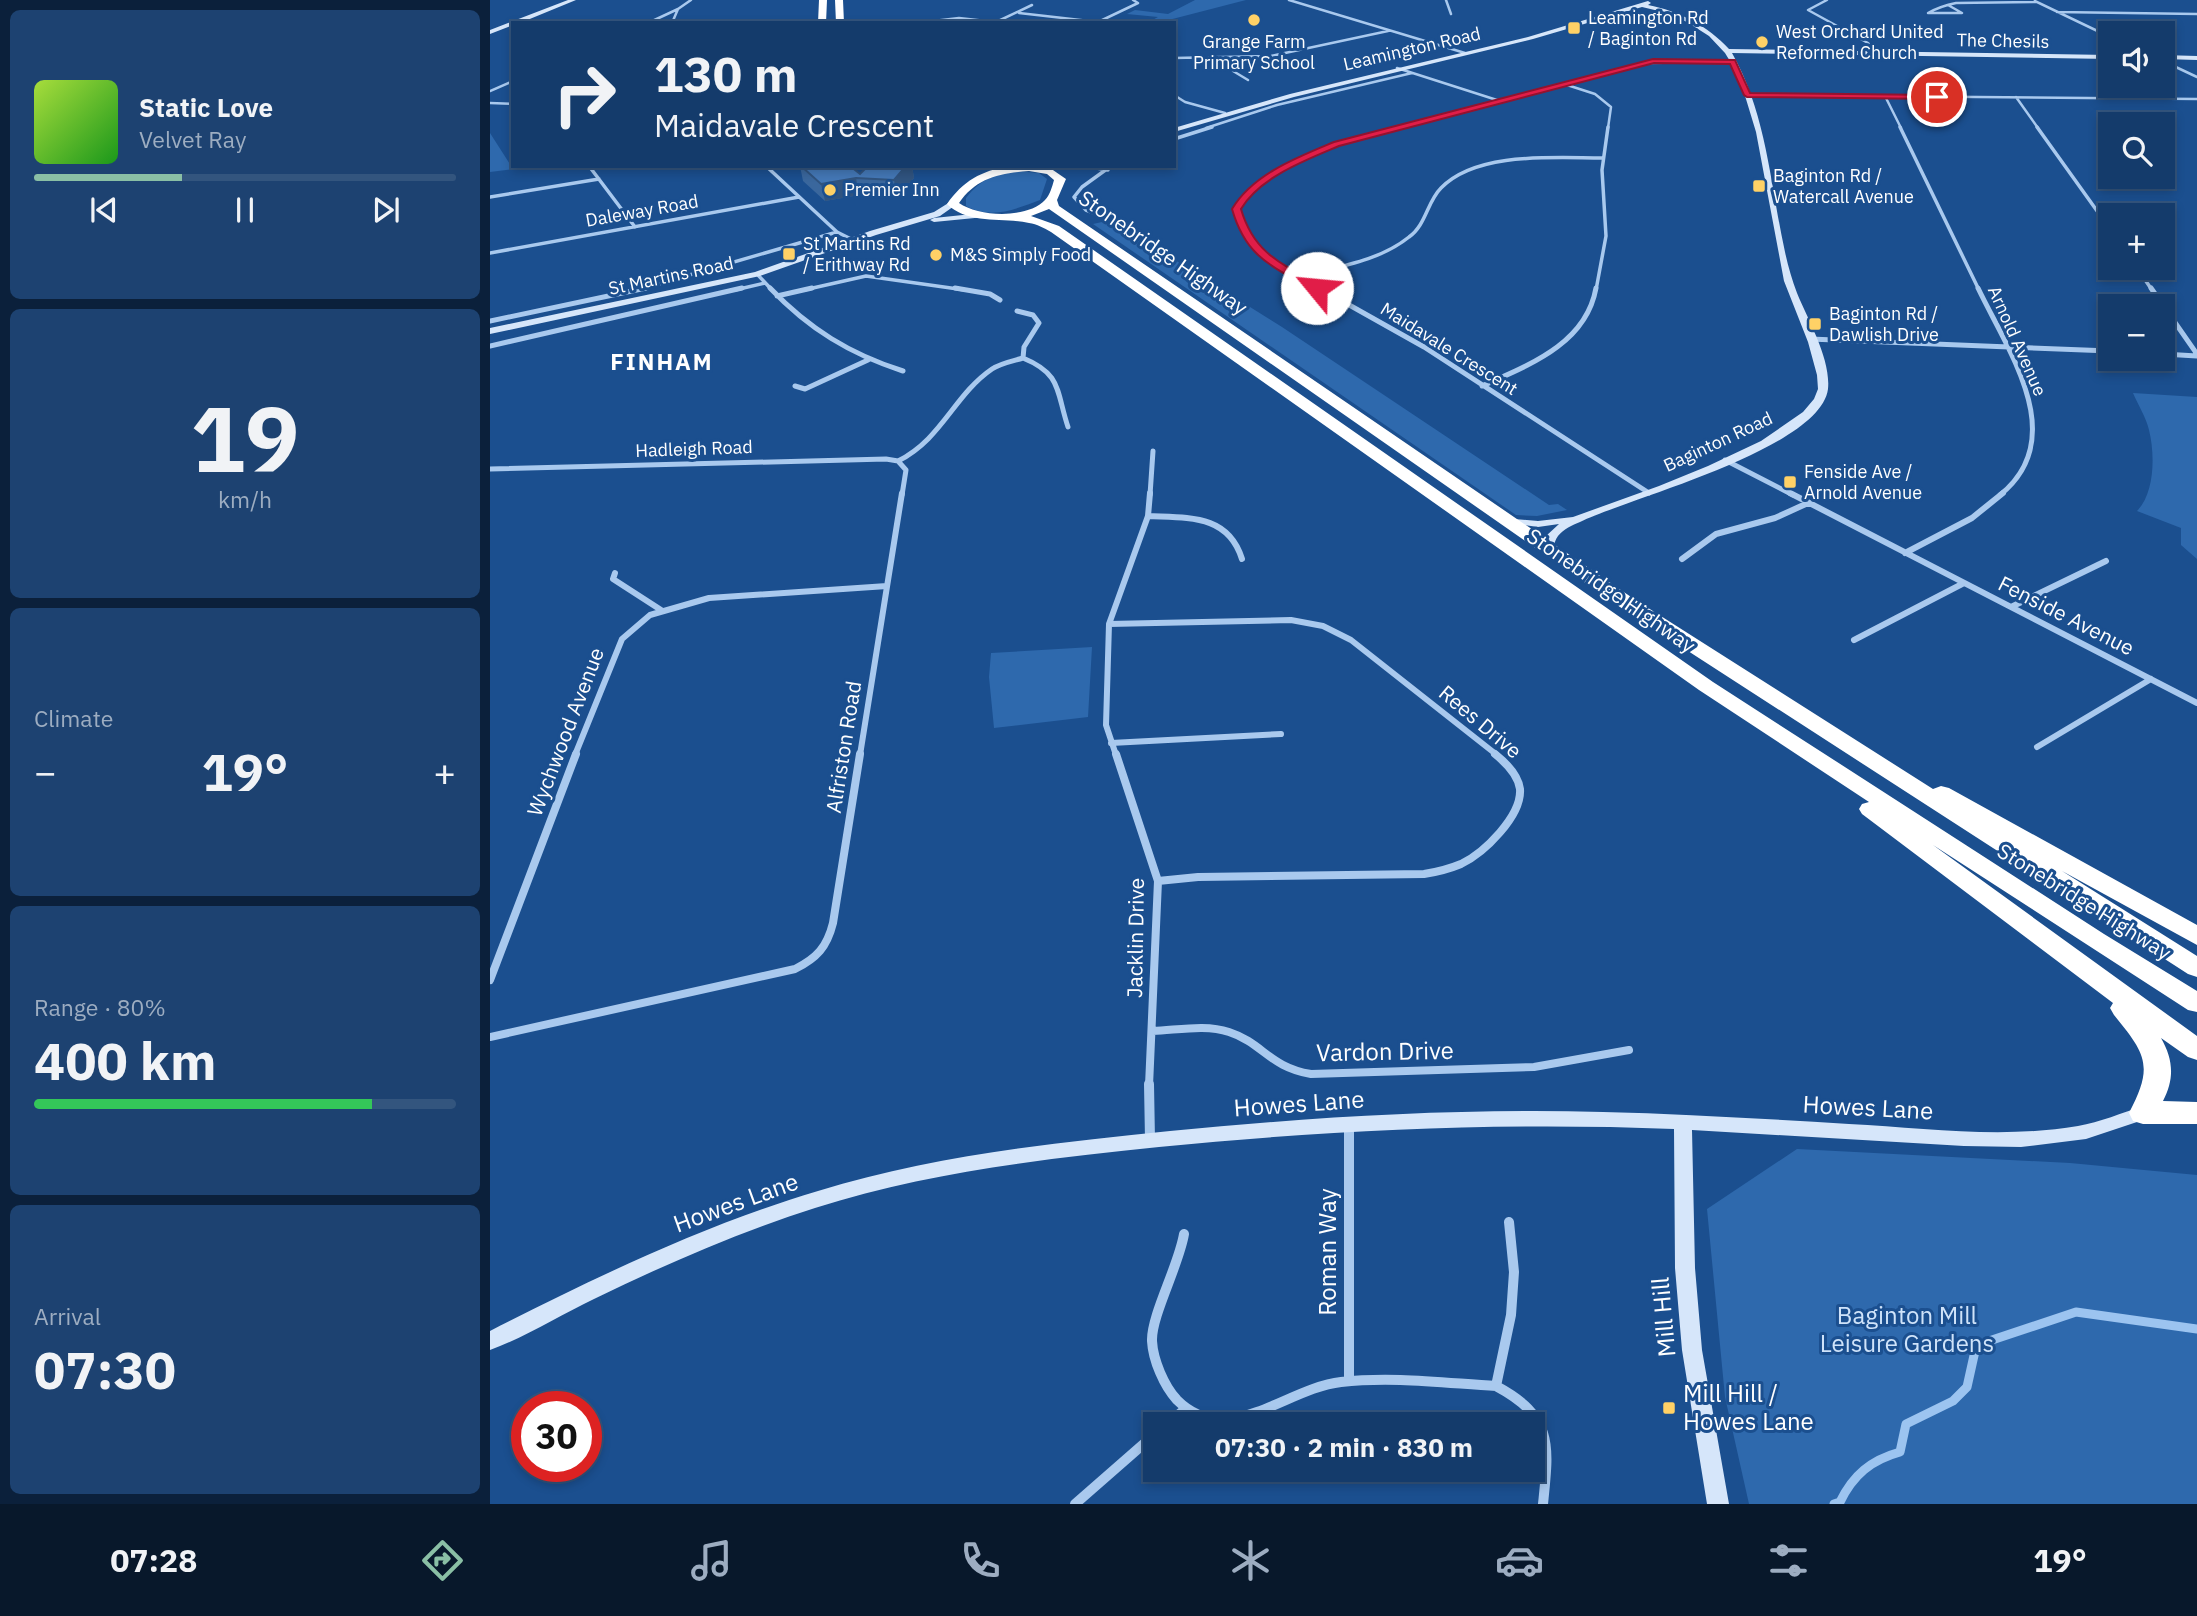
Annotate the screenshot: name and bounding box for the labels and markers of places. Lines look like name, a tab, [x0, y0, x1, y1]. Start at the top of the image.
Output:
place label: Leamington Rd / Baginton Rd	[1588, 6, 1709, 50]
marker: Grange Farm Primary School	[1246, 12, 1262, 28]
marker: Leamington Rd / Baginton Rd	[1566, 20, 1582, 36]
place label: West Orchard United Reformed Church	[1776, 20, 1944, 64]
place label: Grange Farm Primary School	[1193, 30, 1315, 74]
marker: West Orchard United Reformed Church	[1754, 34, 1770, 50]
pin	[1907, 67, 1967, 127]
place label: Baginton Rd / Watercall Avenue	[1773, 164, 1914, 208]
place label: Premier Inn	[844, 178, 940, 201]
marker: Baginton Rd / Watercall Avenue	[1751, 178, 1767, 194]
marker: Premier Inn	[822, 182, 838, 198]
place label: St Martins Rd / Erithway Rd	[803, 232, 911, 276]
place label: M&S Simply Food	[950, 243, 1091, 266]
marker: St Martins Rd / Erithway Rd	[781, 246, 797, 262]
marker: M&S Simply Food	[928, 247, 944, 263]
place label: Baginton Rd / Dawlish Drive	[1829, 302, 1939, 346]
marker: Baginton Rd / Dawlish Drive	[1807, 316, 1823, 332]
place label: Fenside Ave / Arnold Avenue	[1804, 460, 1922, 504]
marker: Fenside Ave / Arnold Avenue	[1782, 474, 1798, 490]
place label: Mill Hill / Howes Lane	[1683, 1377, 1814, 1437]
marker: Mill Hill / Howes Lane	[1661, 1400, 1677, 1416]

